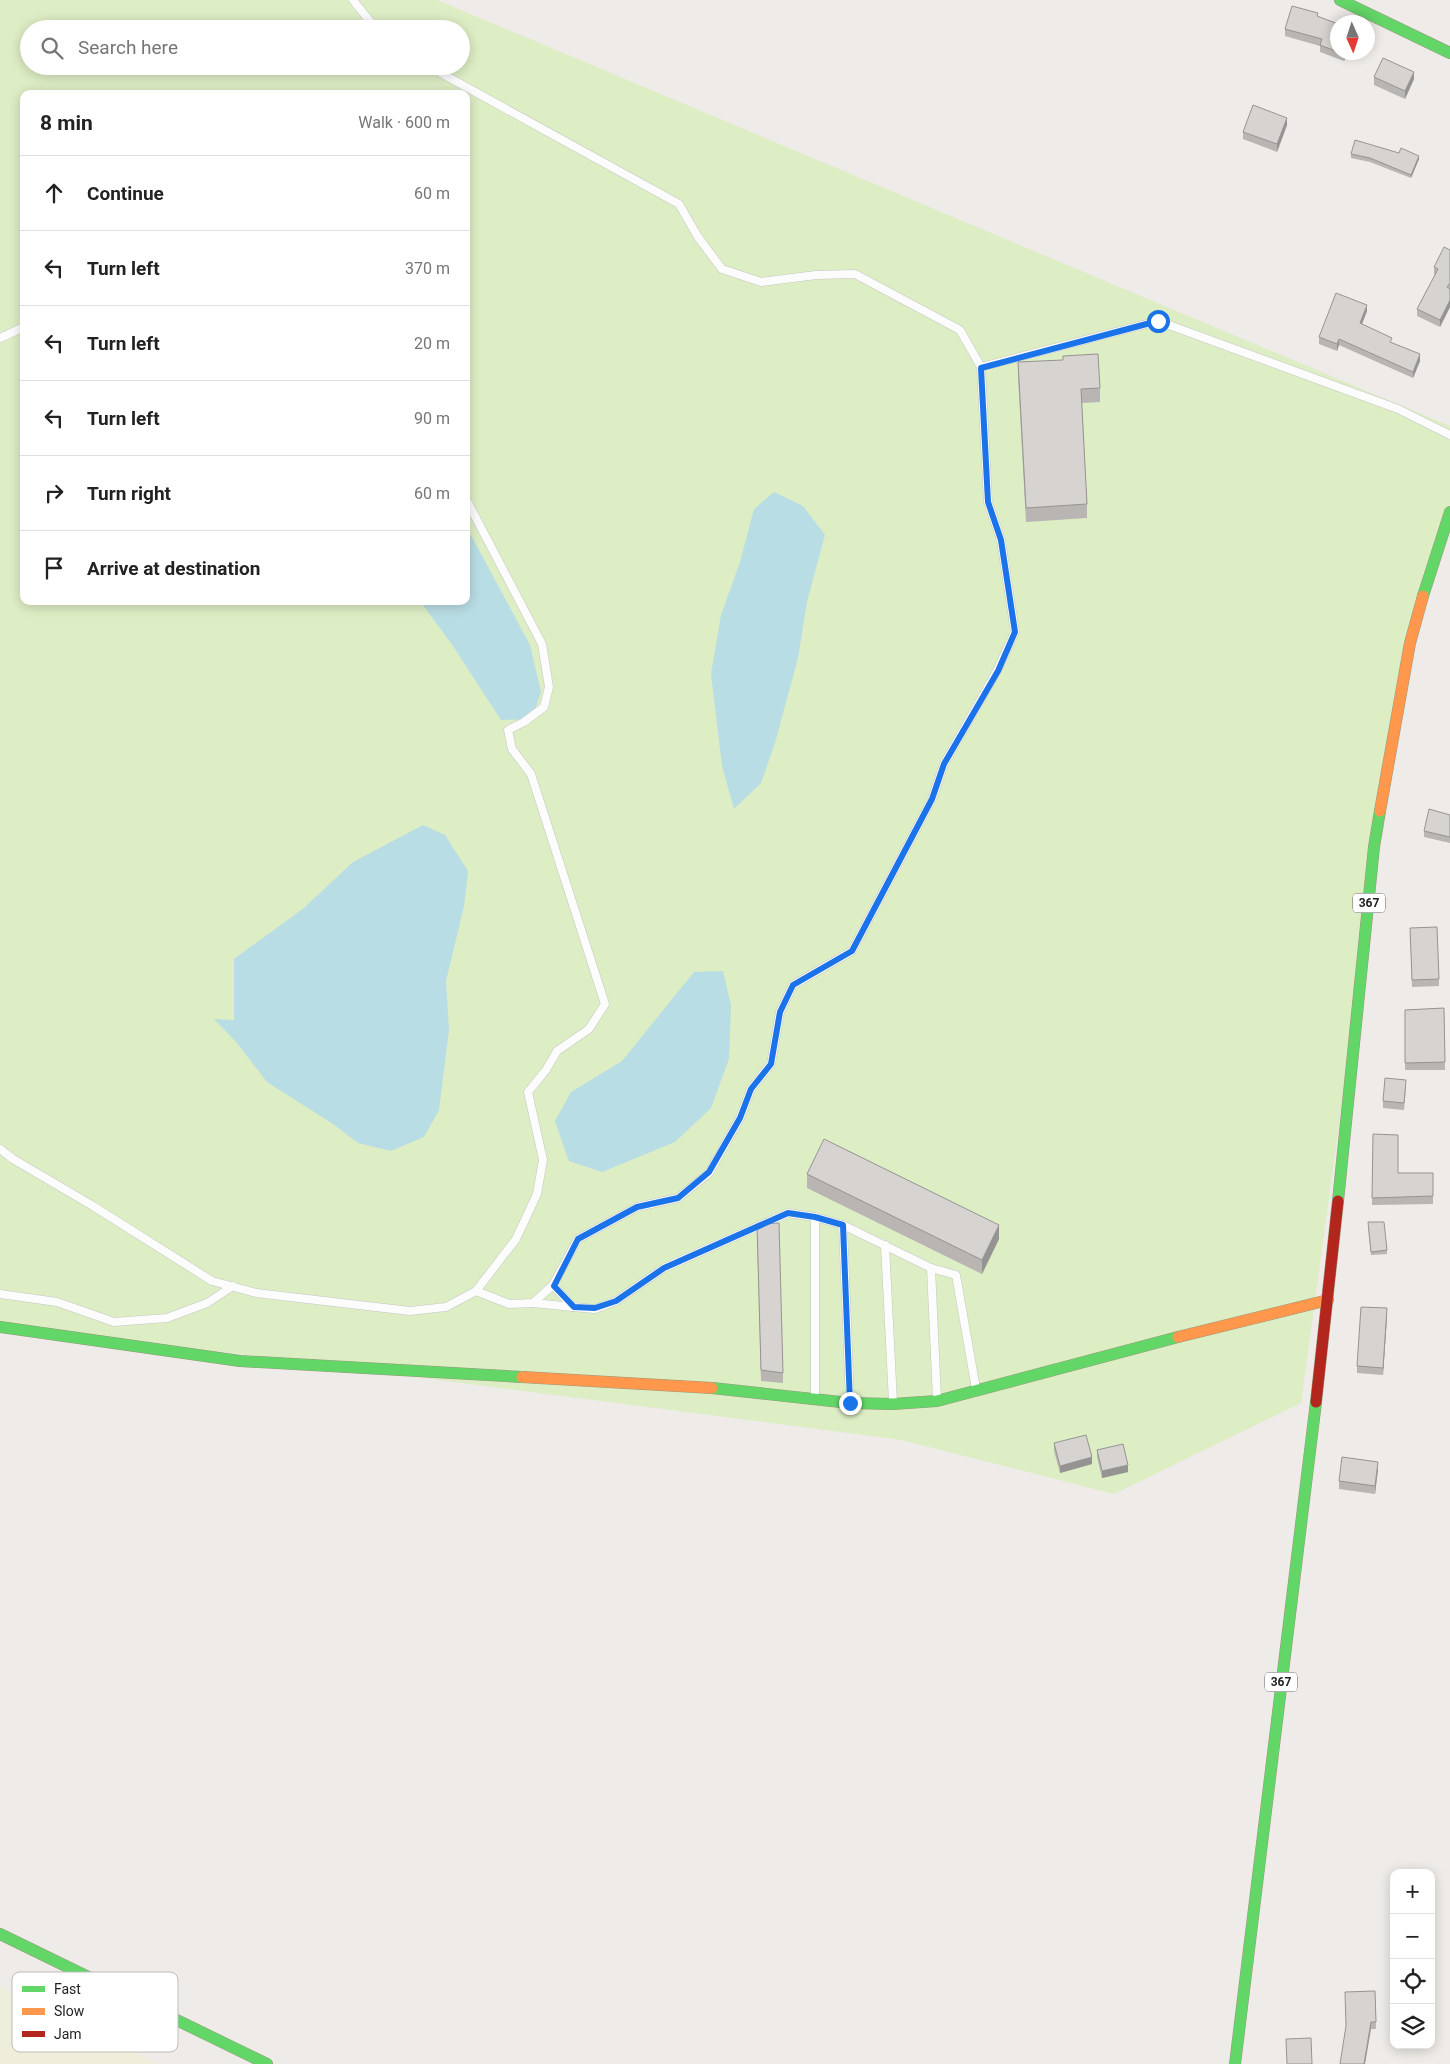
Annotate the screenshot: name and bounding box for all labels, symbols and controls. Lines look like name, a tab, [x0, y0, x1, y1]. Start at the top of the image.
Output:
north arrow	[1330, 15, 1375, 60]
search box	[20, 20, 470, 75]
icon: search	[38, 34, 66, 62]
text: Search here	[78, 36, 178, 59]
text: 8 min	[40, 111, 93, 135]
text: Walk · 600 m	[358, 113, 450, 132]
icon: ahead	[40, 179, 68, 207]
text: Continue	[87, 182, 164, 205]
text: 60 m	[414, 184, 450, 203]
icon: left	[40, 254, 68, 282]
text: Turn left	[87, 257, 160, 280]
text: 370 m	[405, 259, 450, 278]
route start	[1147, 310, 1170, 333]
icon: left	[40, 329, 68, 357]
text: Turn left	[87, 332, 160, 355]
text: 20 m	[414, 334, 450, 353]
icon: left	[40, 404, 68, 432]
text: Turn left	[87, 407, 160, 430]
text: 90 m	[414, 409, 450, 428]
icon: right	[40, 479, 68, 507]
text: Turn right	[87, 482, 171, 505]
text: 60 m	[414, 484, 450, 503]
icon: arrive	[40, 554, 68, 582]
text: Arrive at destination	[87, 557, 260, 580]
road number: 367	[1353, 894, 1385, 912]
route end	[839, 1392, 862, 1415]
road number: 367	[1265, 1672, 1297, 1691]
map controls	[1390, 1869, 1435, 2049]
button: +	[1390, 1869, 1435, 1914]
button: −	[1390, 1914, 1435, 1959]
button: locate	[1390, 1959, 1435, 2004]
legend	[12, 1972, 178, 2052]
text: Fast	[54, 1981, 81, 1997]
text: Slow	[54, 2003, 85, 2019]
button: layers	[1390, 2004, 1435, 2049]
text: Jam	[54, 2026, 82, 2042]

